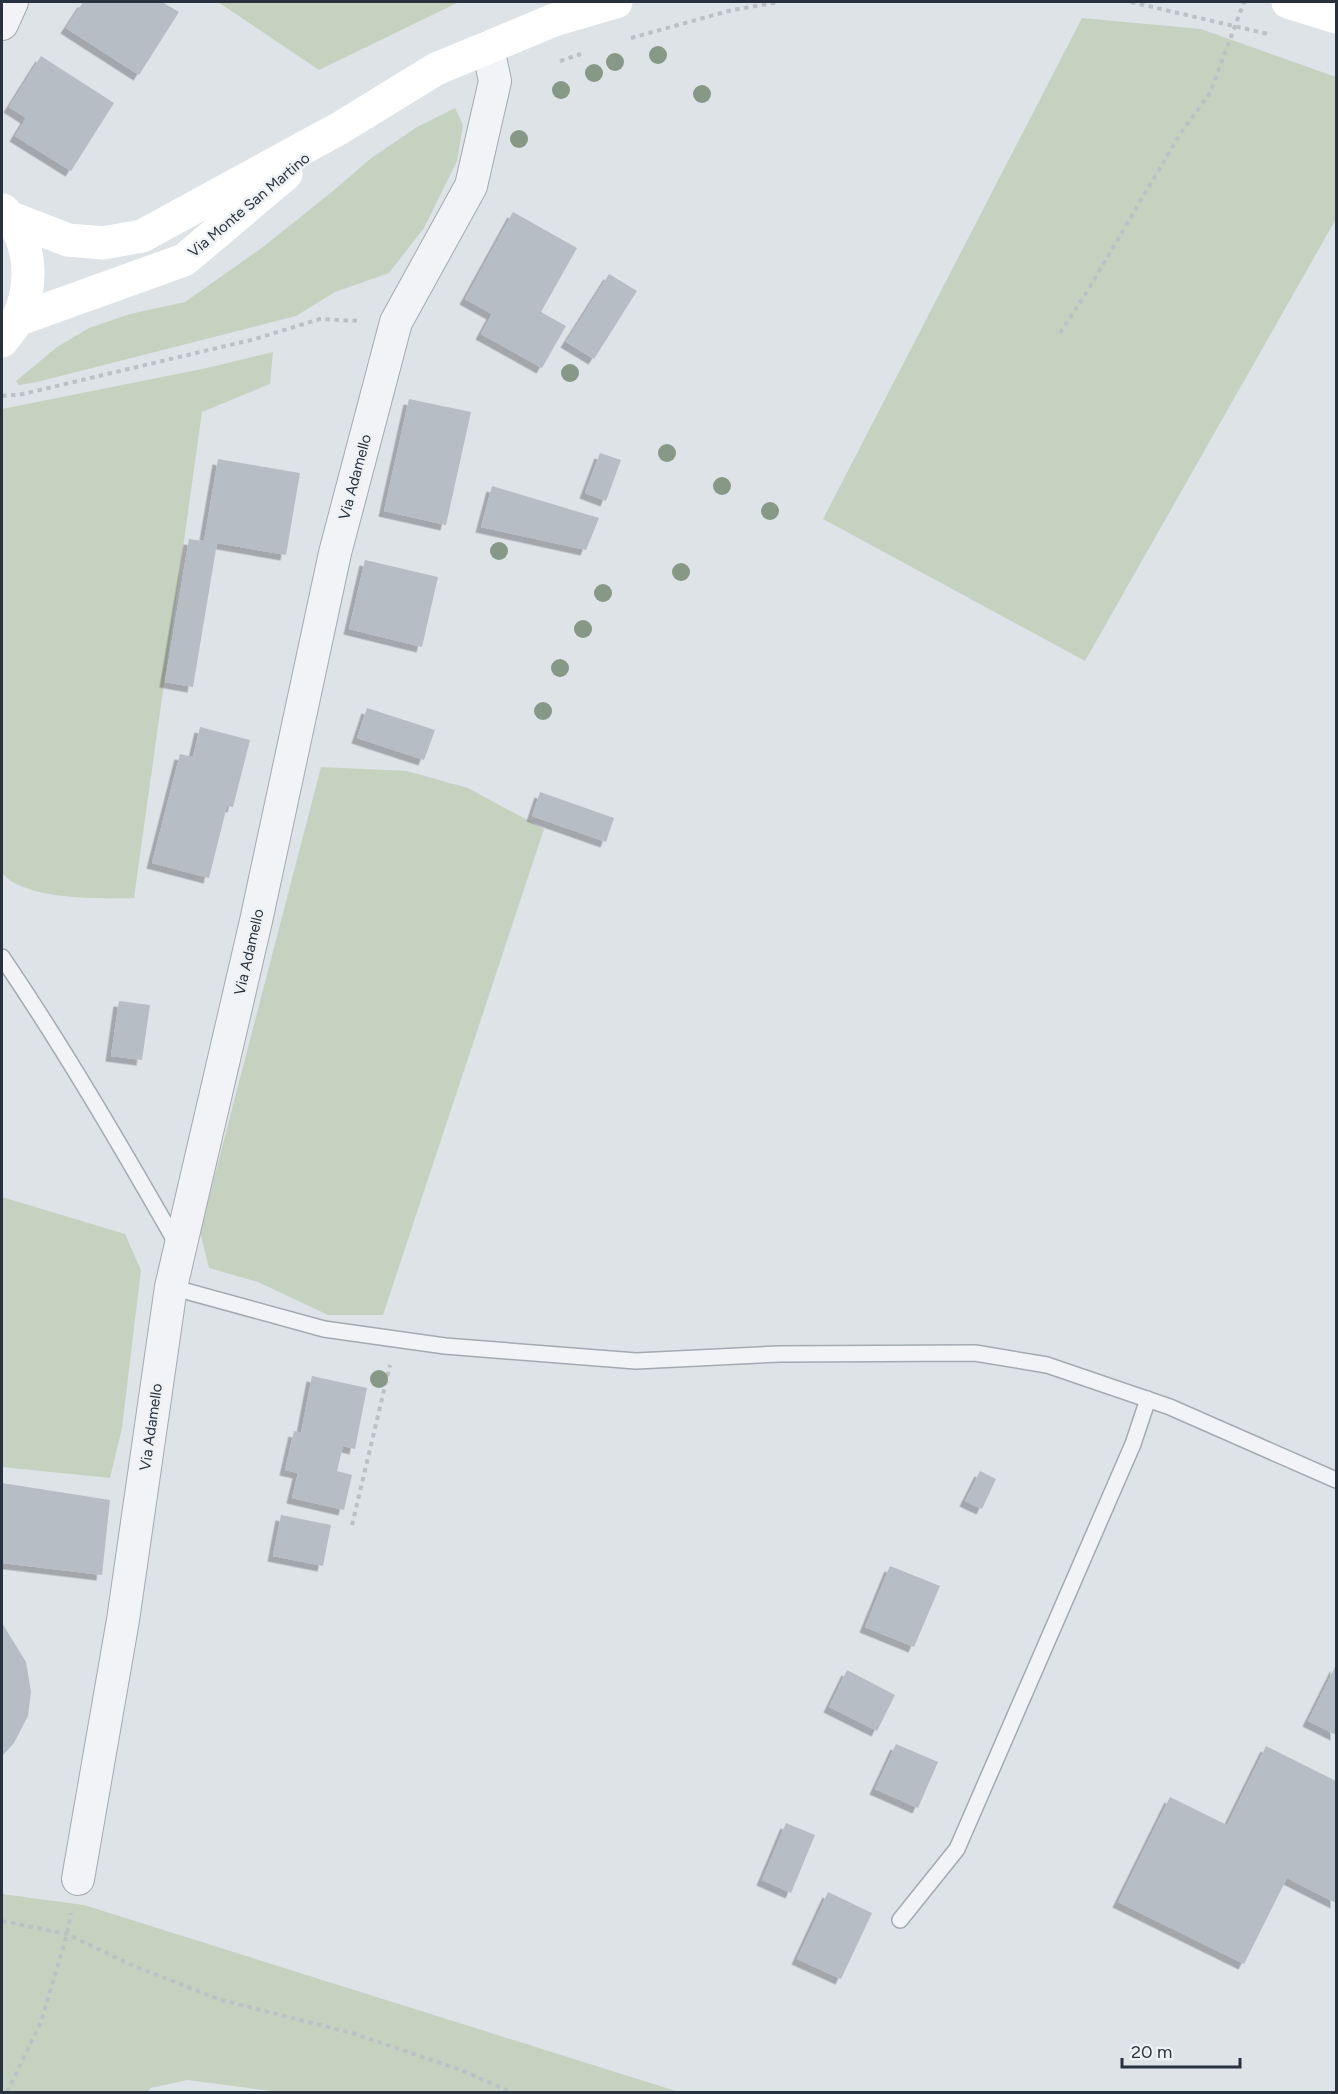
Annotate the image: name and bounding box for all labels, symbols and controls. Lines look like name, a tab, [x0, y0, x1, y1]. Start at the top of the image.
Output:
street label: Via Monte San Martino	[185, 149, 314, 261]
street label: Via Adamello	[335, 432, 375, 522]
street label: Via Adamello	[230, 907, 268, 997]
street label: Via Adamello	[136, 1382, 166, 1472]
scale bar	[1122, 2031, 1240, 2069]
text: 20 m	[1131, 2041, 1172, 2063]

